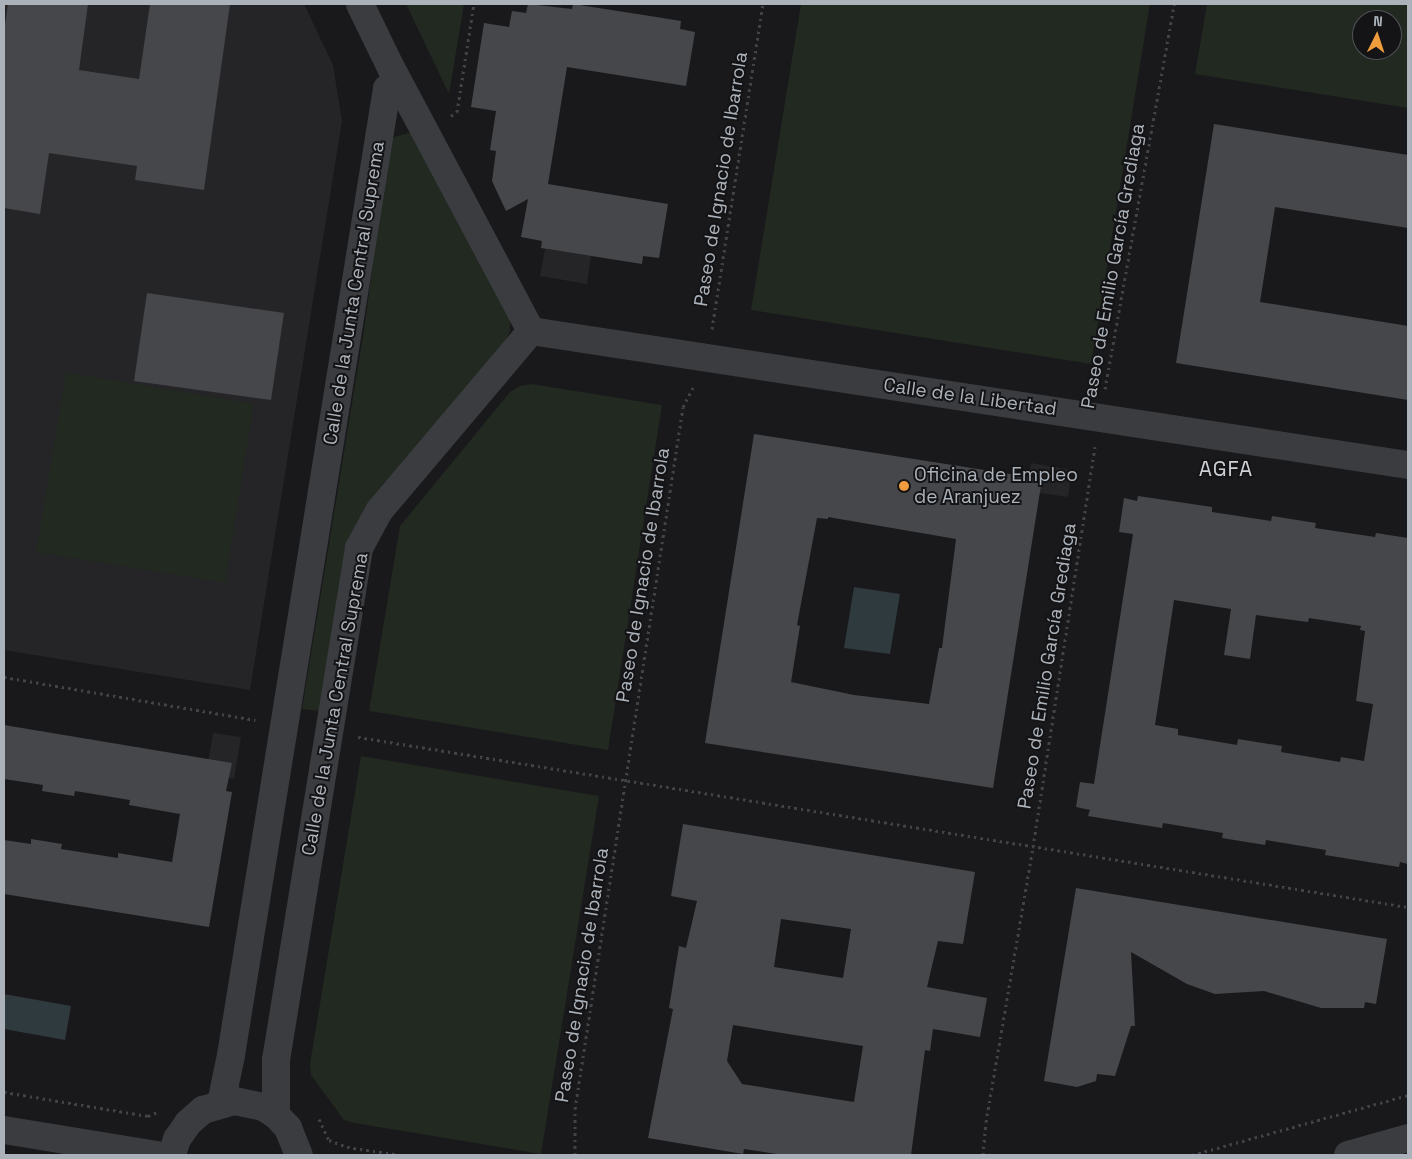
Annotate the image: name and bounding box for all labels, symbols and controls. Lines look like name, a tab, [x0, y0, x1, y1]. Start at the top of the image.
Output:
north arrow	[1352, 10, 1402, 60]
text: N	[1373, 12, 1383, 30]
street label: Paseo de Ignacio de Ibarrola	[690, 50, 752, 308]
street label: Paseo de Emilio García Grediaga	[1077, 122, 1149, 410]
street label: Calle de la Junta Central Suprema	[319, 139, 389, 447]
street label: Calle de la Libertad	[882, 374, 1058, 420]
street label: Paseo de Ignacio de Ibarrola	[612, 446, 674, 704]
district label: AGFA	[1198, 456, 1254, 482]
place label: Oficina de Empleo de Aranjuez	[914, 464, 1078, 508]
marker: Oficina de Empleo de Aranjuez	[898, 480, 910, 492]
street label: Paseo de Emilio García Grediaga	[1013, 521, 1081, 811]
street label: Calle de la Junta Central Suprema	[297, 551, 373, 857]
street label: Paseo de Ignacio de Ibarrola	[551, 846, 613, 1104]

